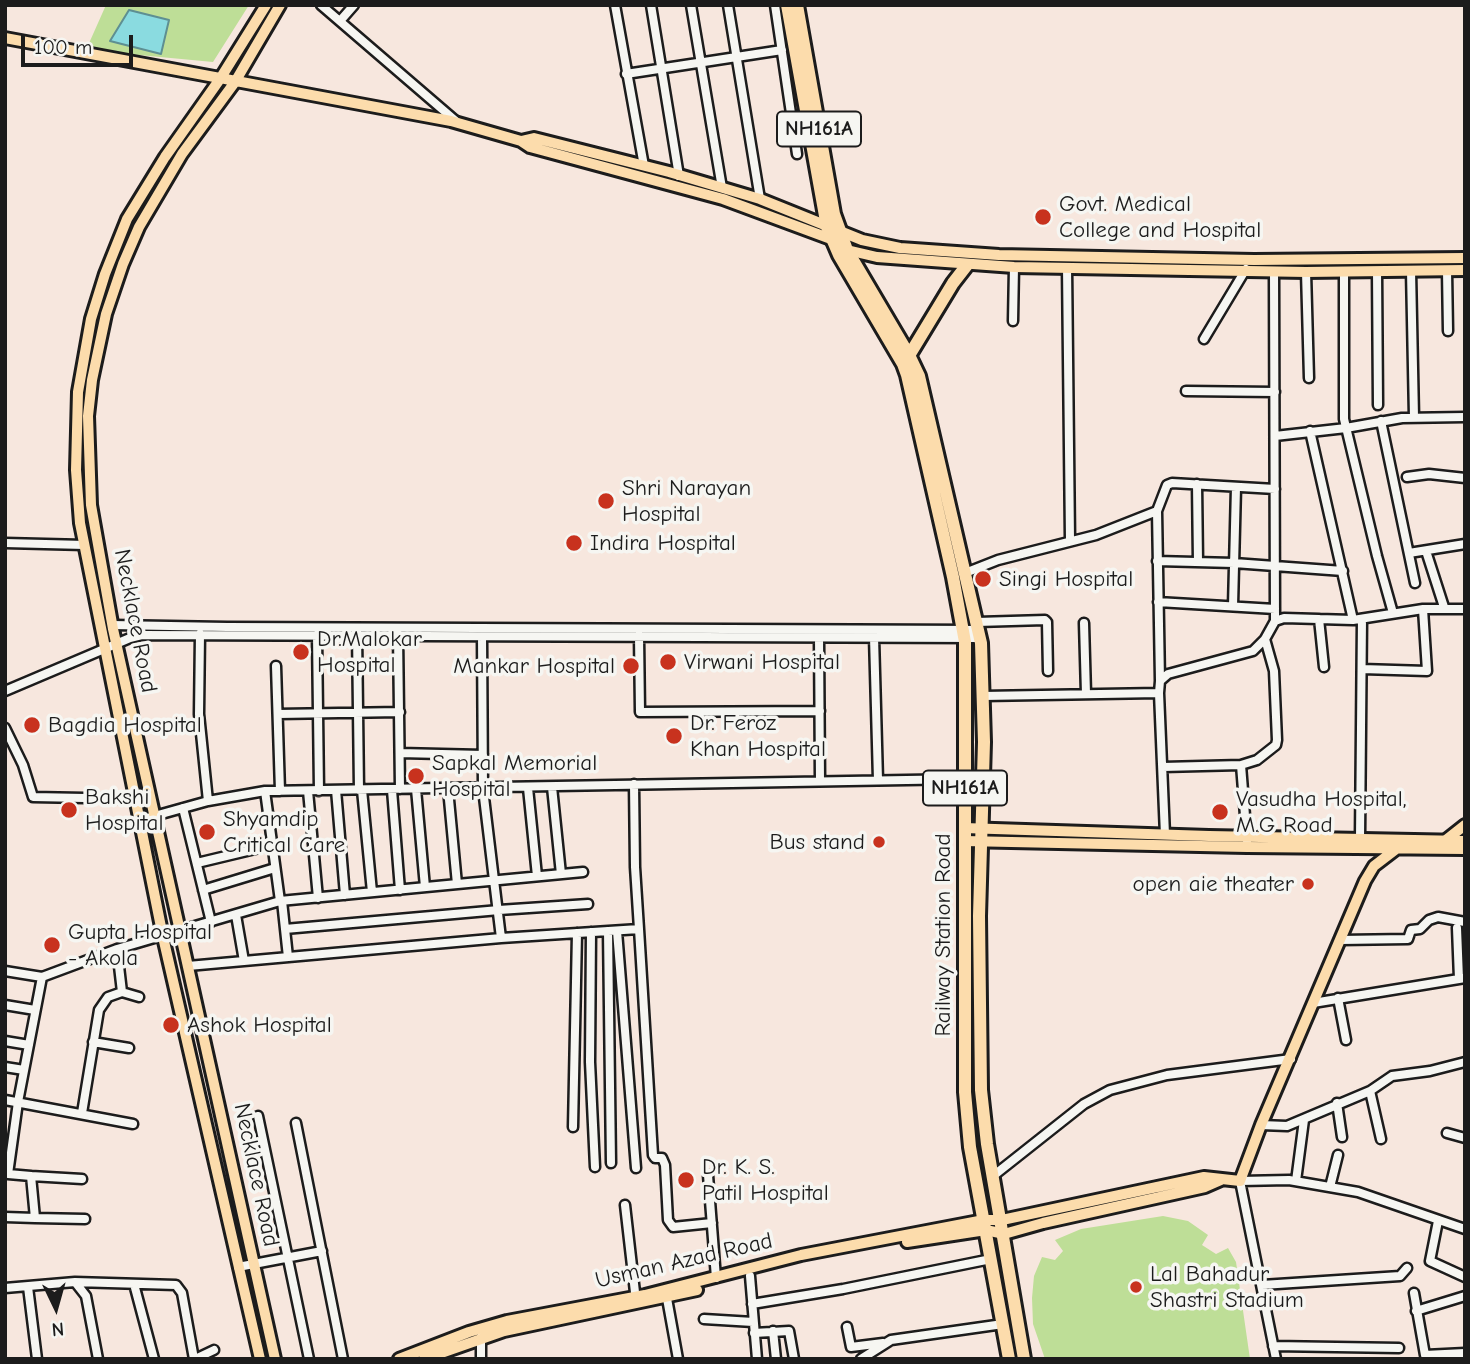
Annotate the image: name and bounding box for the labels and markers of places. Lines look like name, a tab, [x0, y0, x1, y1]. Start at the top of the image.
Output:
place label: Govt. Medical College and Hospital	[1059, 190, 1261, 244]
marker: Govt. Medical College and Hospital	[1033, 207, 1053, 227]
place label: Shri Narayan Hospital	[622, 474, 751, 528]
marker: Shri Narayan Hospital	[596, 491, 616, 511]
place label: Indira Hospital	[590, 529, 736, 557]
marker: Indira Hospital	[564, 533, 584, 553]
place label: Singi Hospital	[999, 565, 1133, 593]
marker: Singi Hospital	[973, 569, 993, 589]
place label: Dr.Malokar Hospital	[317, 625, 422, 679]
marker: Dr.Malokar Hospital	[291, 642, 311, 662]
place label: Virwani Hospital	[684, 648, 840, 676]
place label: Mankar Hospital	[453, 652, 615, 680]
marker: Virwani Hospital	[658, 652, 678, 672]
marker: Mankar Hospital	[621, 656, 641, 676]
place label: Dr. Feroz Khan Hospital	[690, 709, 826, 763]
place label: Bagdia Hospital	[48, 711, 202, 739]
marker: Bagdia Hospital	[22, 715, 42, 735]
marker: Dr. Feroz Khan Hospital	[664, 726, 684, 746]
place label: Sapkal Memorial Hospital	[432, 749, 597, 803]
marker: Sapkal Memorial Hospital	[406, 766, 426, 786]
place label: Bakshi Hospital	[85, 783, 163, 837]
place label: Vasudha Hospital, M.G Road	[1236, 785, 1406, 839]
marker: Bakshi Hospital	[59, 800, 79, 820]
marker: Vasudha Hospital, M.G Road	[1210, 802, 1230, 822]
place label: Shyamdip Critical Care	[223, 805, 345, 859]
marker: Shyamdip Critical Care	[197, 822, 217, 842]
place label: Bus stand	[769, 828, 865, 856]
marker: Bus stand	[871, 834, 887, 850]
place label: open aie theater	[1133, 870, 1294, 898]
marker: open aie theater	[1300, 876, 1316, 892]
place label: Gupta Hospital - Akola	[68, 918, 212, 972]
marker: Gupta Hospital - Akola	[42, 935, 62, 955]
place label: Ashok Hospital	[187, 1011, 332, 1039]
marker: Ashok Hospital	[161, 1015, 181, 1035]
place label: Dr. K. S. Patil Hospital	[702, 1153, 829, 1207]
marker: Dr. K. S. Patil Hospital	[676, 1170, 696, 1190]
place label: Lal Bahadur Shastri Stadium	[1150, 1260, 1304, 1314]
marker: Lal Bahadur Shastri Stadium	[1128, 1279, 1144, 1295]

